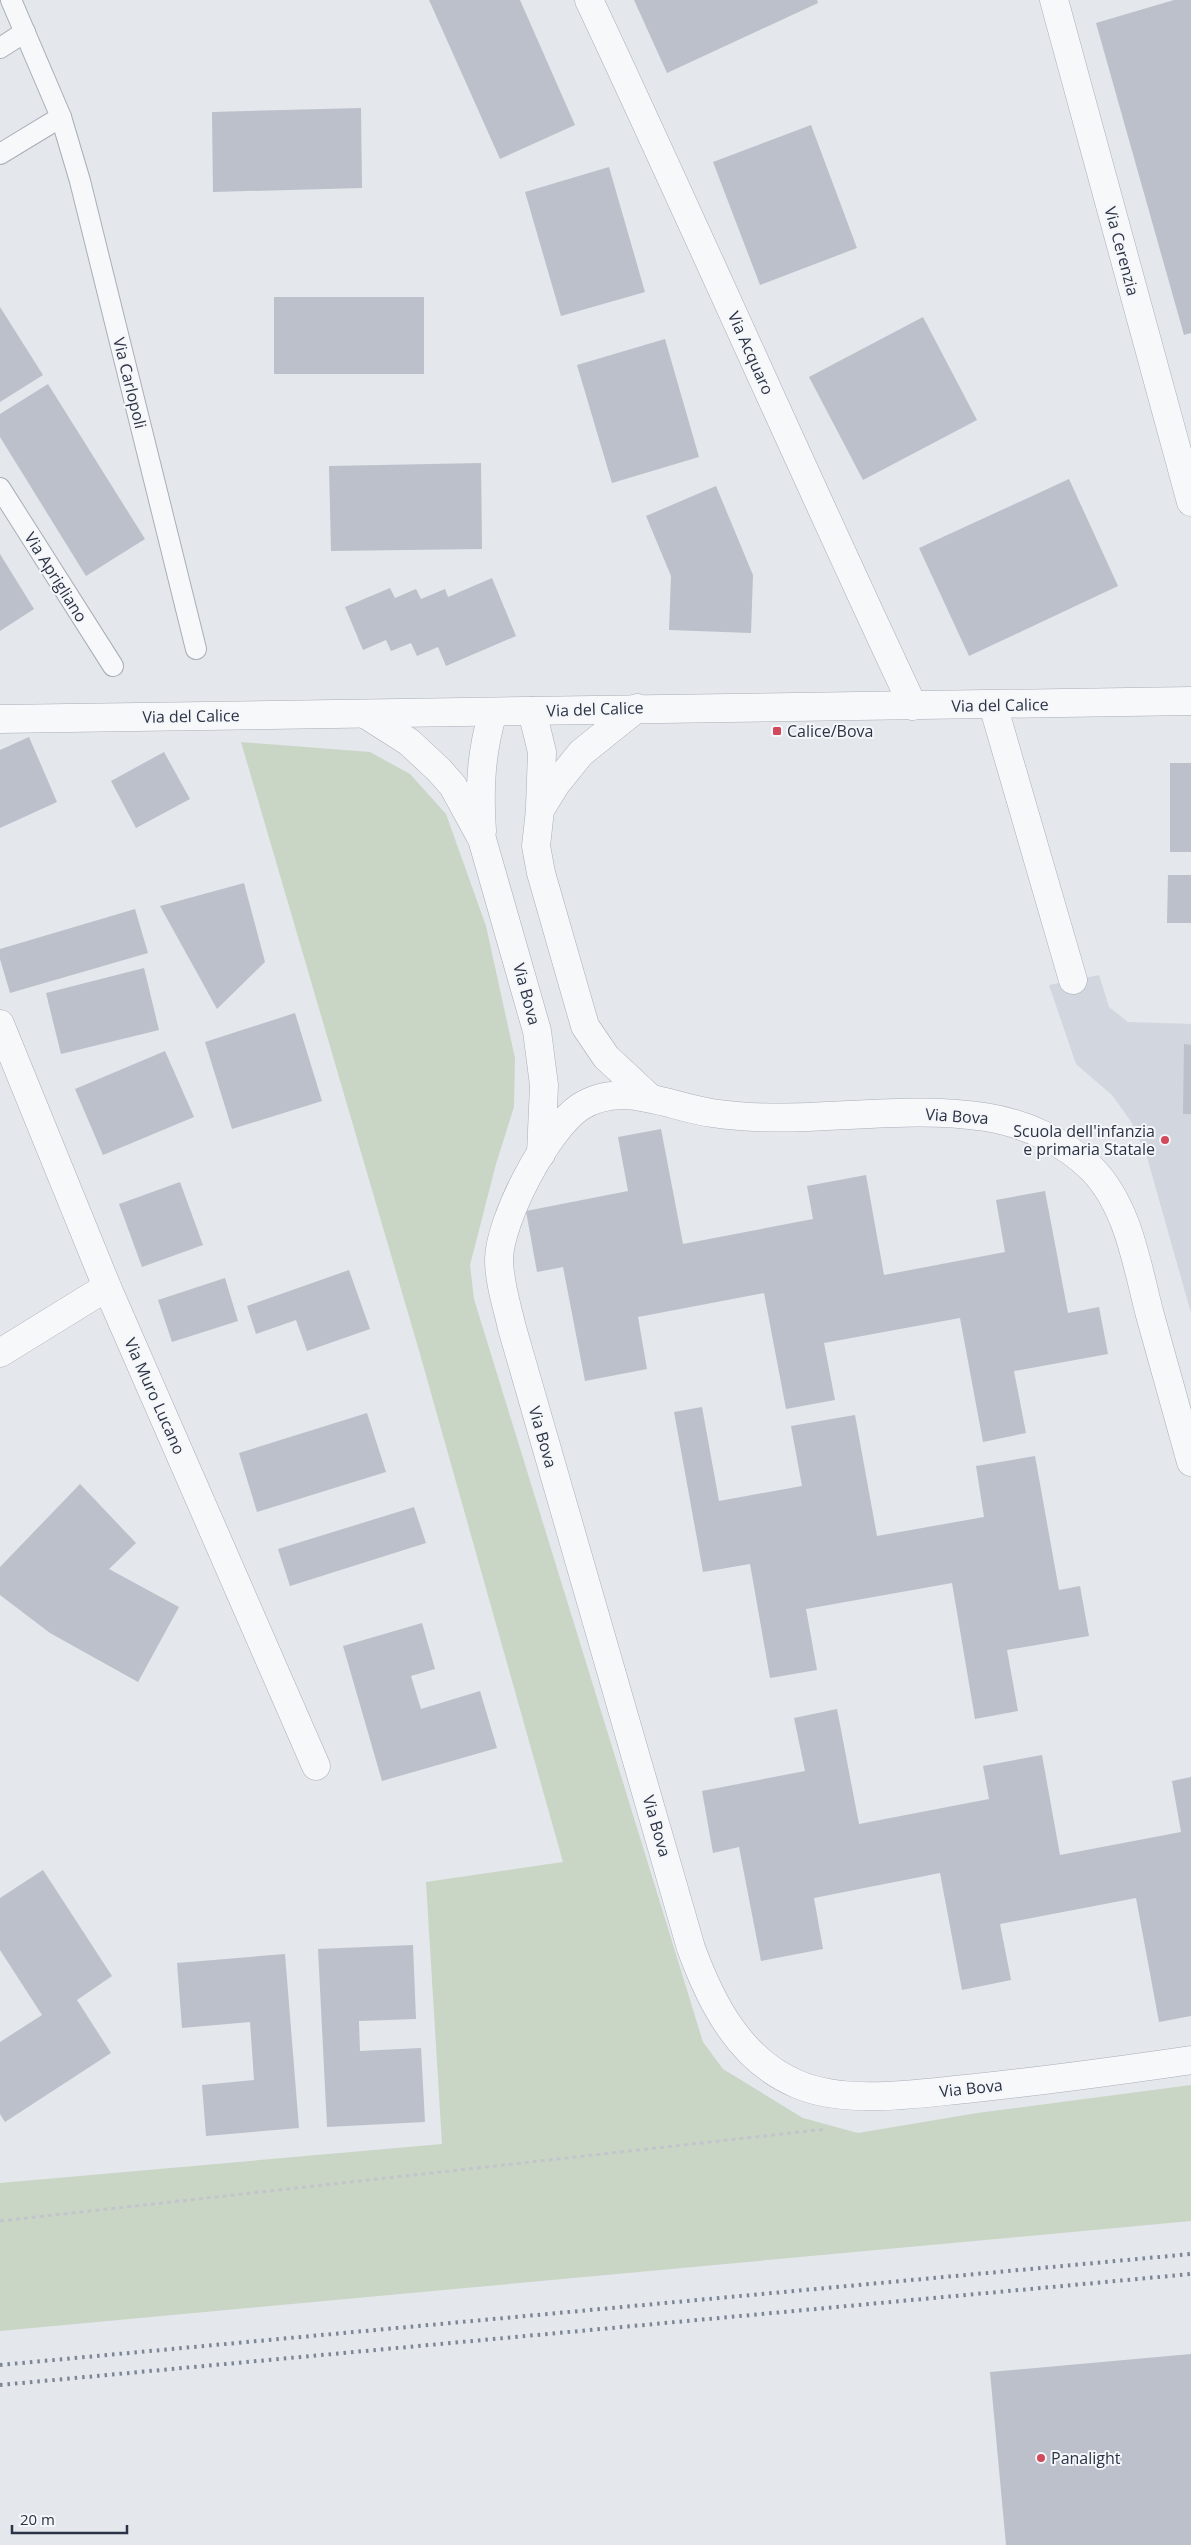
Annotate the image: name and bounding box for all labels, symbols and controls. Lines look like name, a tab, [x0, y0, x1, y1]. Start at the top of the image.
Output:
street label: Via Cerenzia	[1100, 204, 1144, 298]
street label: Via Acquaro	[723, 308, 779, 398]
street label: Via Carlopoli	[108, 335, 152, 431]
street label: Via Aprigliano	[20, 528, 92, 626]
street label: Via del Calice	[951, 693, 1049, 717]
street label: Via del Calice	[546, 696, 644, 722]
street label: Via del Calice	[142, 704, 240, 728]
place label: Calice/Bova	[787, 720, 873, 742]
marker: Calice/Bova	[771, 725, 783, 737]
street label: Via Bova	[508, 960, 546, 1028]
street label: Via Bova	[925, 1103, 989, 1129]
place label: Scuola dell'infanzia e primaria Statale	[1013, 1120, 1155, 1160]
marker: Scuola dell'infanzia e primaria Statale	[1159, 1134, 1171, 1146]
street label: Via Muro Lucano	[119, 1334, 191, 1458]
street label: Via Bova	[524, 1403, 562, 1471]
street label: Via Bova	[638, 1792, 676, 1860]
street label: Via Bova	[938, 2074, 1004, 2102]
place label: Panalight	[1051, 2447, 1121, 2469]
marker: Panalight	[1035, 2452, 1047, 2464]
scale bar	[12, 2502, 128, 2534]
text: 20 m	[20, 2509, 55, 2529]

